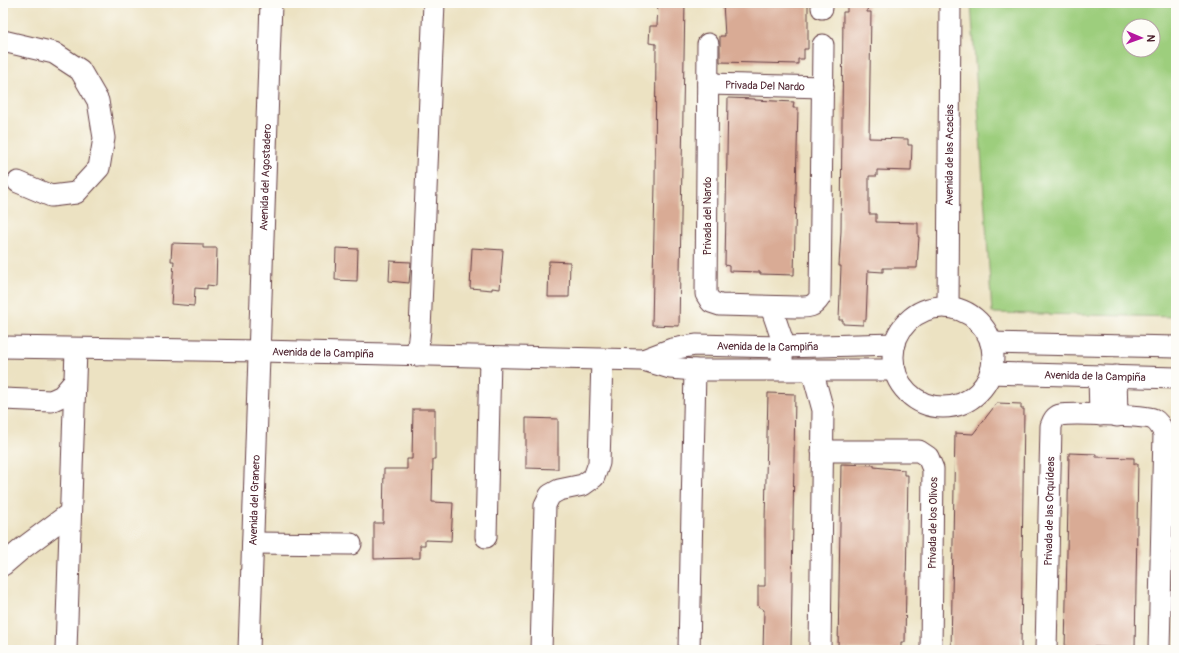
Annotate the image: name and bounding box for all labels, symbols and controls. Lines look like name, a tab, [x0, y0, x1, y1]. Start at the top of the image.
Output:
north arrow	[1121, 18, 1161, 58]
text: N	[1144, 34, 1157, 43]
street label: Privada Del Nardo	[725, 78, 805, 93]
street label: Avenida de las Acacias	[942, 104, 956, 206]
street label: Avenida del Agostadero	[257, 123, 273, 231]
street label: Privada del Nardo	[701, 177, 714, 255]
street label: Avenida de la Campiña	[717, 339, 819, 354]
street label: Avenida de la Campiña	[272, 345, 374, 360]
street label: Avenida de la Campiña	[1044, 368, 1146, 384]
street label: Avenida del Granero	[246, 454, 262, 546]
street label: Privada de las Orquídeas	[1041, 456, 1057, 566]
street label: Privada de los Olivos	[926, 477, 940, 569]

